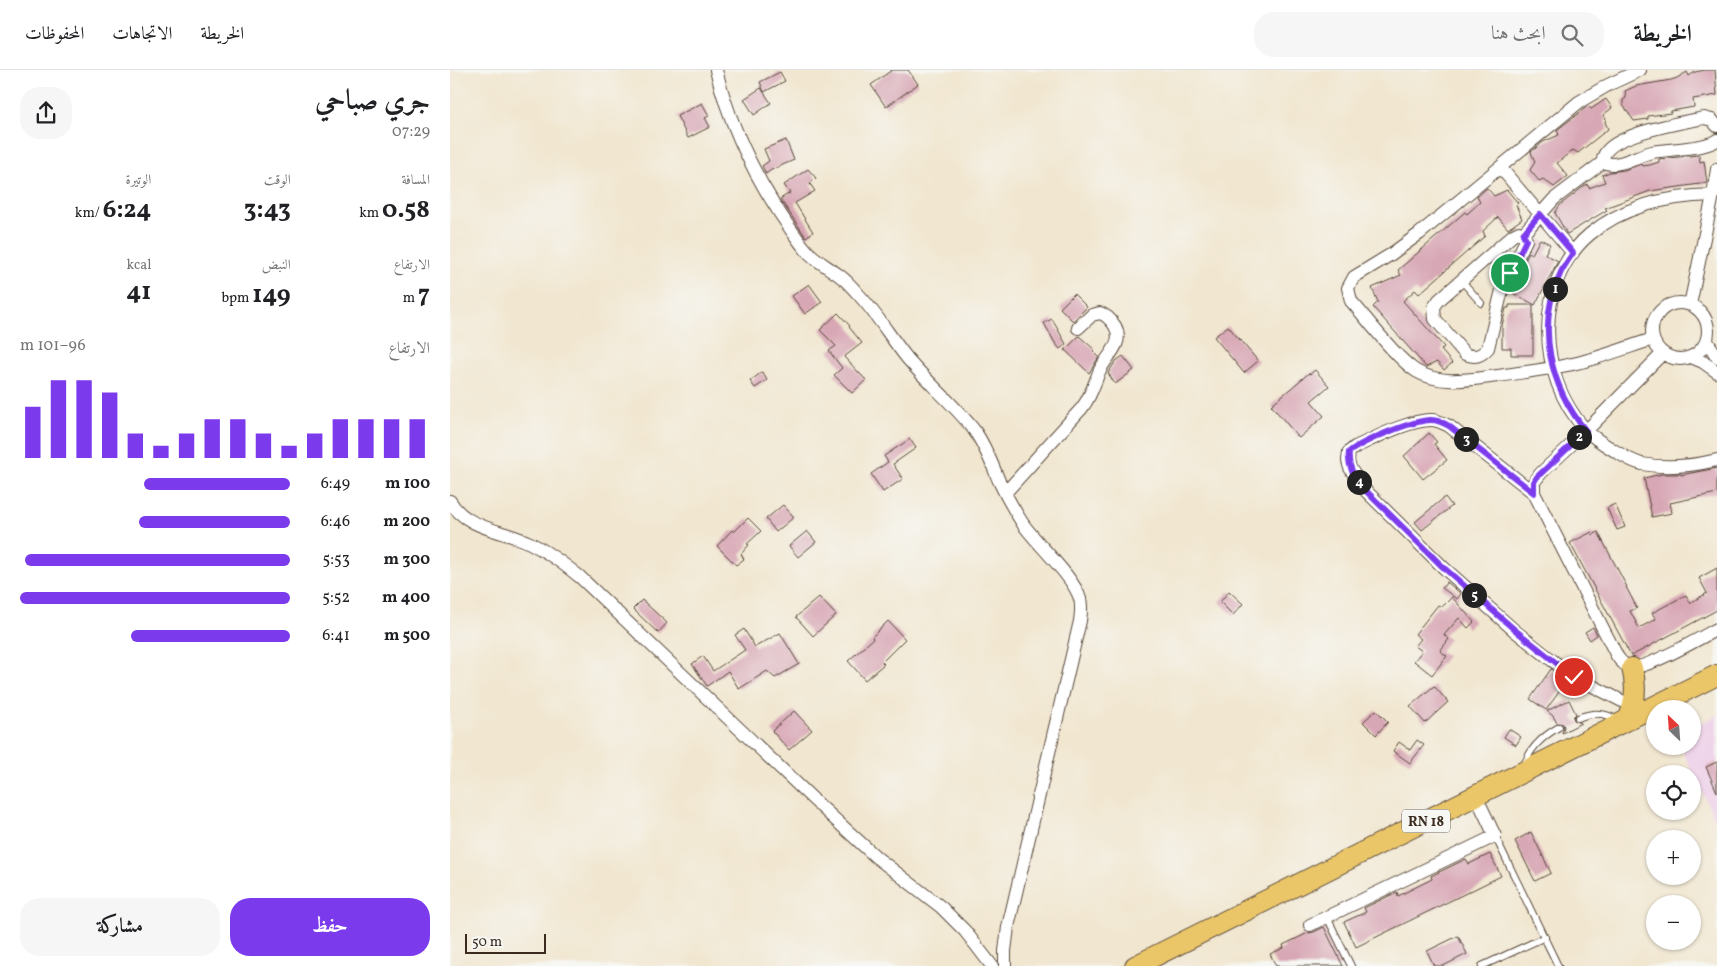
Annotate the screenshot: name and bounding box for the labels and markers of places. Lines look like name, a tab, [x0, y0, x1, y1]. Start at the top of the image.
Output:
pin	[1489, 252, 1531, 294]
pin: 1	[1542, 276, 1568, 302]
pin: 2	[1566, 424, 1592, 450]
pin: 3	[1454, 426, 1478, 452]
pin: 4	[1346, 470, 1372, 494]
pin: 5	[1462, 582, 1486, 608]
pin	[1553, 656, 1595, 698]

